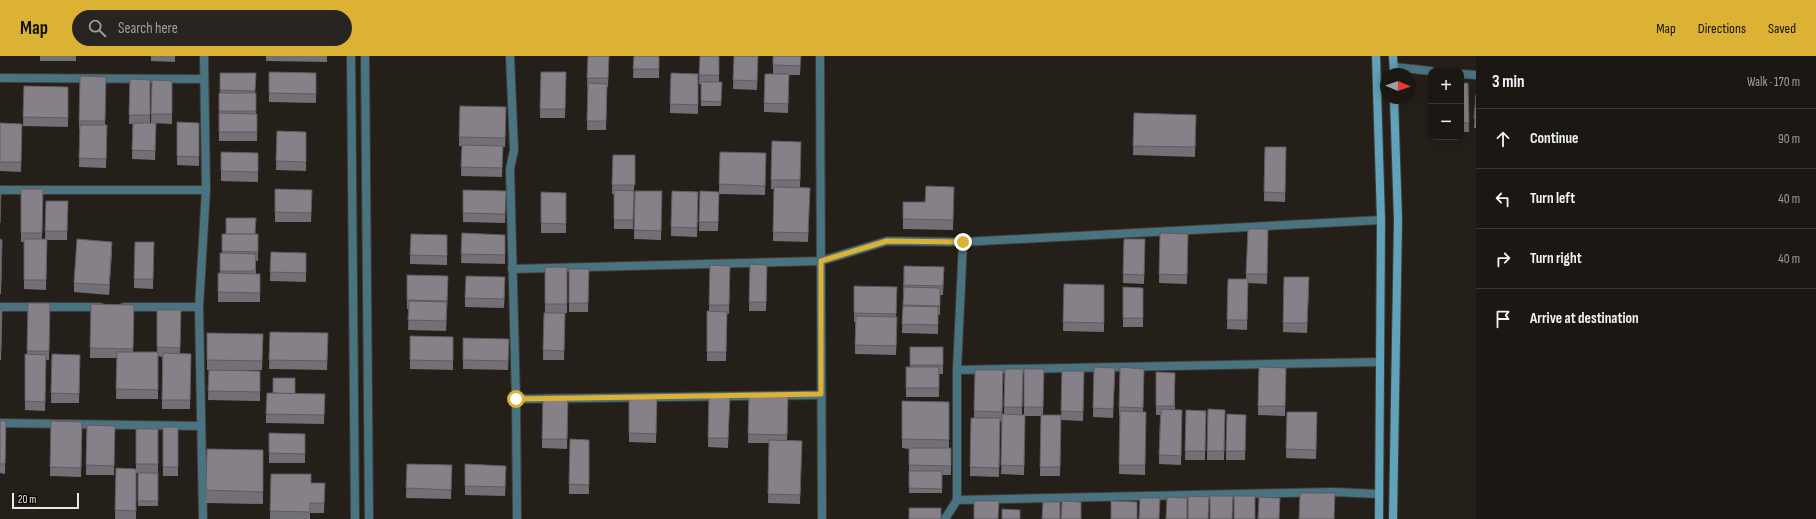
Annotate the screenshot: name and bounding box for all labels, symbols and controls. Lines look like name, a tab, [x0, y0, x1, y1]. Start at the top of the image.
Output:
search box	[72, 10, 352, 46]
text: Map	[20, 17, 48, 40]
icon: search	[86, 17, 108, 39]
text: Search here	[118, 19, 178, 38]
text: Map	[1656, 20, 1676, 37]
text: Directions	[1698, 20, 1746, 37]
text: Saved	[1768, 20, 1796, 37]
north arrow	[1380, 68, 1416, 104]
map controls	[1428, 68, 1464, 140]
button: +	[1428, 68, 1464, 104]
text: 3 min	[1492, 72, 1525, 92]
text: Walk · 170 m	[1747, 74, 1800, 90]
button: −	[1428, 104, 1464, 140]
icon: ahead	[1492, 128, 1514, 150]
text: Continue	[1530, 129, 1579, 148]
text: 90 m	[1778, 131, 1800, 147]
icon: left	[1492, 188, 1514, 210]
text: Turn left	[1530, 189, 1575, 208]
text: 40 m	[1778, 191, 1800, 207]
route end	[954, 233, 972, 251]
icon: right	[1492, 248, 1514, 270]
text: Turn right	[1530, 249, 1582, 268]
text: 40 m	[1778, 251, 1800, 267]
icon: arrive	[1492, 308, 1514, 330]
text: Arrive at destination	[1530, 309, 1639, 328]
route start	[507, 390, 525, 408]
scale bar	[12, 491, 79, 510]
text: 20 m	[18, 493, 36, 506]

